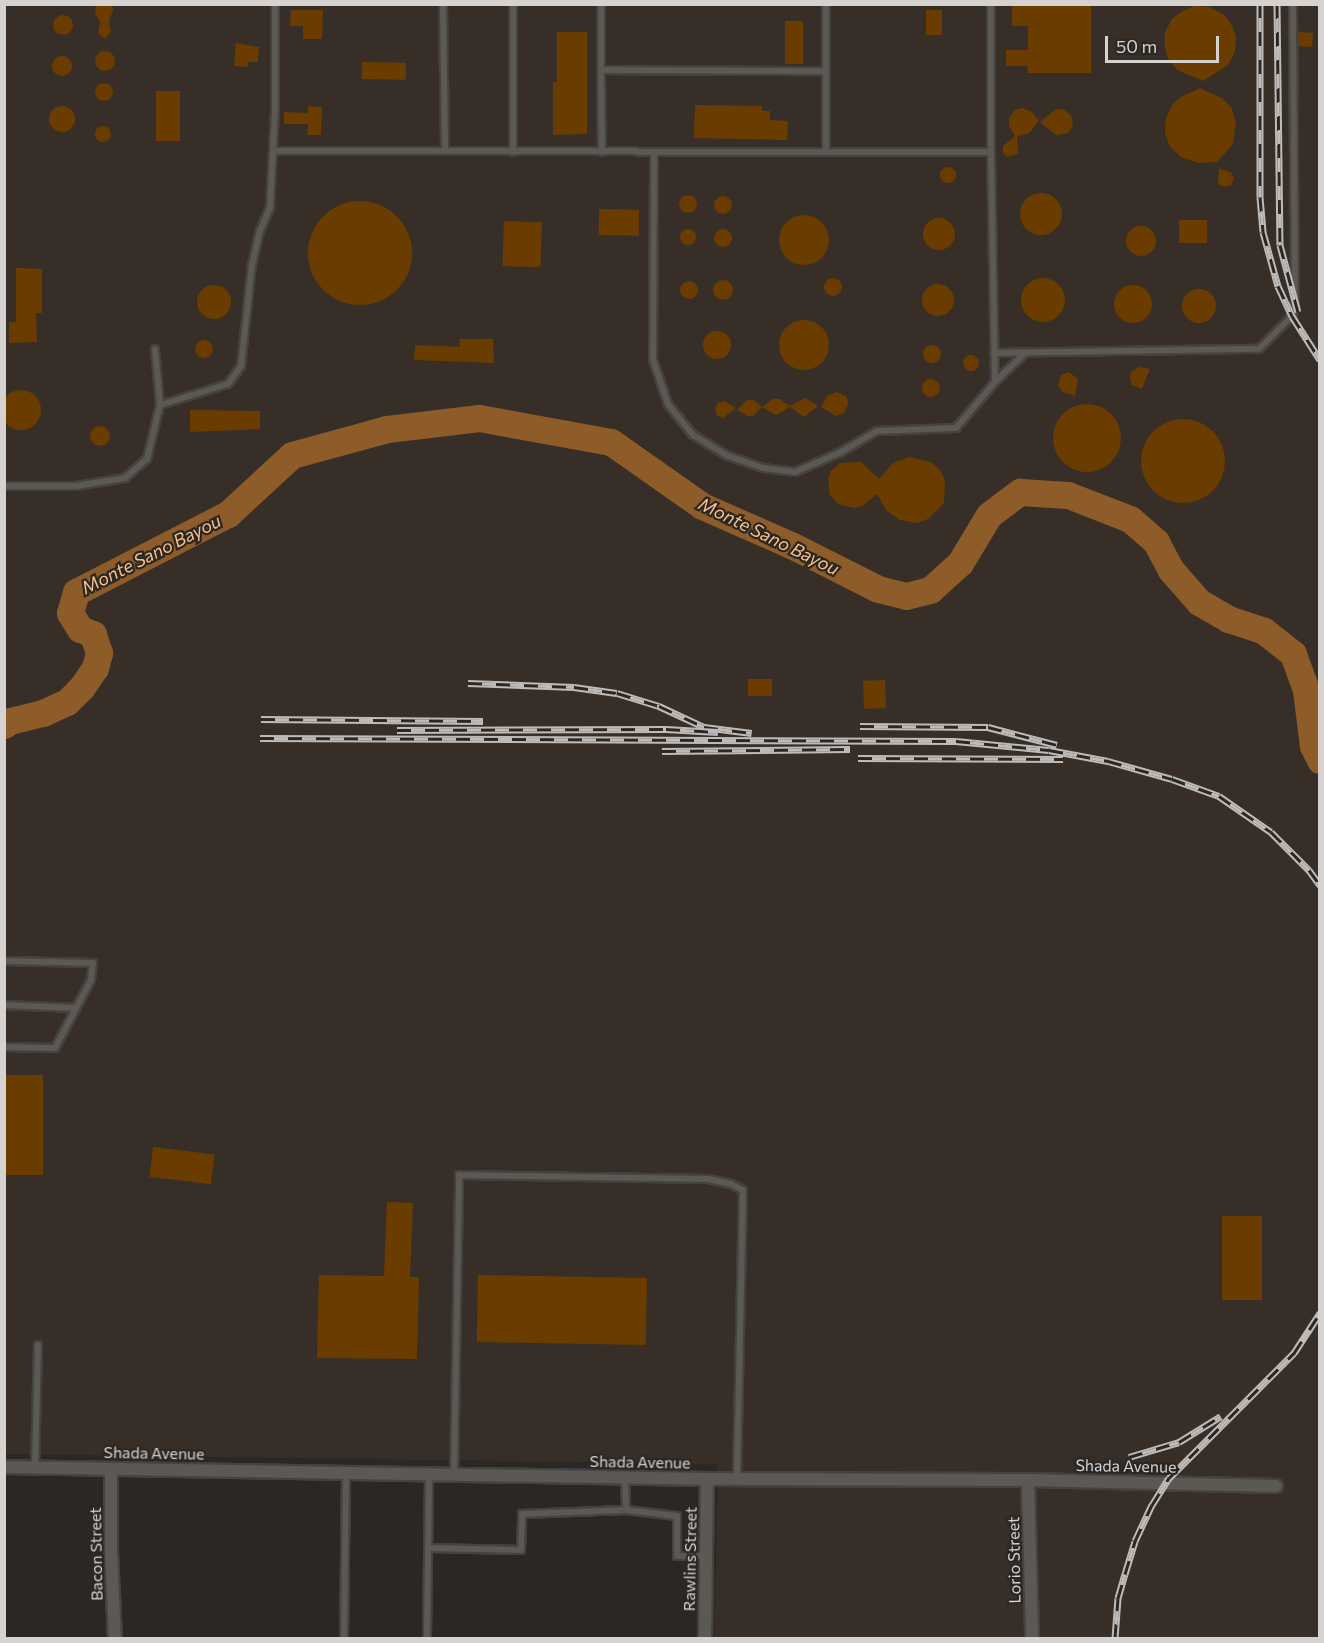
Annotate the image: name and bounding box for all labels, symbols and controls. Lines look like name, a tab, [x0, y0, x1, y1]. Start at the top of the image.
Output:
scale bar	[1108, 24, 1222, 62]
text: 50 m	[1116, 35, 1157, 57]
water label: Monte Sano Bayou	[695, 493, 843, 579]
water label: Monte Sano Bayou	[78, 510, 224, 598]
street label: Shada Avenue	[103, 1443, 205, 1463]
street label: Shada Avenue	[589, 1452, 691, 1472]
street label: Shada Avenue	[1075, 1456, 1177, 1476]
street label: Bacon Street	[86, 1507, 106, 1601]
street label: Rawlins Street	[679, 1507, 701, 1611]
street label: Lorio Street	[1004, 1516, 1024, 1604]

